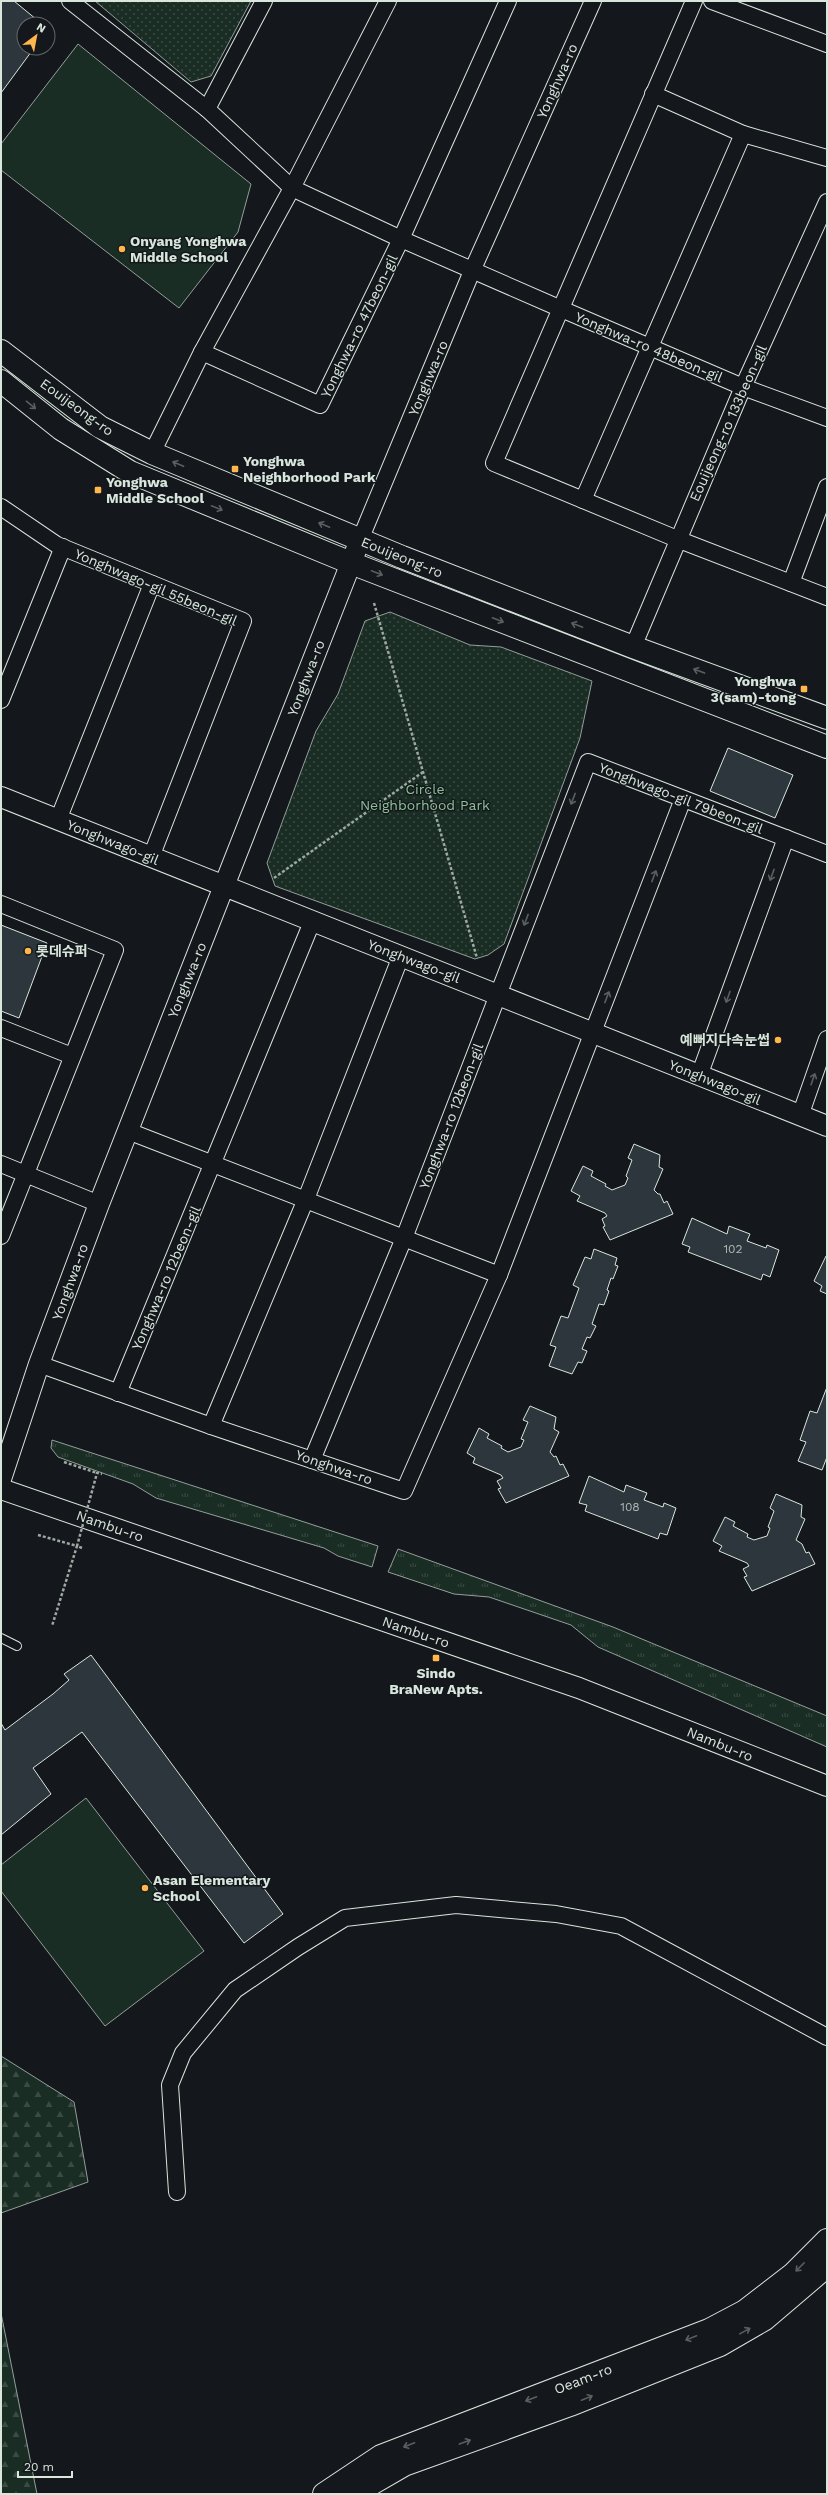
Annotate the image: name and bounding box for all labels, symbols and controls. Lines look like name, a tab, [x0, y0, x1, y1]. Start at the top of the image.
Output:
north arrow	[16, 16, 56, 56]
text: N	[34, 20, 48, 36]
street label: Yonghwa-ro	[533, 41, 581, 121]
place label: Onyang Yonghwa Middle School	[130, 233, 247, 265]
marker: Onyang Yonghwa Middle School	[117, 244, 127, 254]
street label: Yonghwa-ro 47beon-gil	[317, 251, 401, 400]
street label: Yonghwa-ro 48beon-gil	[573, 309, 726, 386]
street label: Yonghwa-ro	[405, 338, 451, 418]
street label: Eouijeong-ro 133beon-gil	[686, 342, 770, 504]
street label: Eouijeong-ro	[37, 375, 117, 439]
one-way arrow	[26, 401, 37, 409]
place label: Yonghwa Neighborhood Park	[243, 453, 376, 485]
one-way arrow	[172, 460, 184, 467]
marker: Yonghwa Neighborhood Park	[230, 464, 240, 474]
place label: Yonghwa Middle School	[106, 474, 204, 506]
marker: Yonghwa Middle School	[93, 485, 103, 495]
one-way arrow	[211, 505, 223, 512]
one-way arrow	[318, 521, 330, 528]
street label: Eouijeong-ro	[359, 533, 445, 581]
street label: Yonghwago-gil 55beon-gil	[72, 545, 240, 629]
one-way arrow	[370, 570, 382, 578]
one-way arrow	[492, 616, 504, 624]
one-way arrow	[571, 620, 583, 628]
street label: Yonghwa-ro	[284, 638, 328, 718]
one-way arrow	[693, 666, 705, 674]
place label: Yonghwa 3(sam)-tong	[710, 673, 797, 705]
marker: Yonghwa 3(sam)-tong	[799, 684, 809, 694]
street label: Yonghwago-gil 79beon-gil	[597, 759, 766, 837]
park label: Circle Neighborhood Park	[360, 781, 490, 813]
one-way arrow	[569, 792, 577, 804]
street label: Yonghwago-gil	[65, 816, 162, 868]
one-way arrow	[768, 868, 776, 880]
one-way arrow	[650, 870, 658, 882]
one-way arrow	[522, 913, 530, 925]
street label: Yonghwago-gil	[365, 936, 463, 986]
street label: Yonghwa-ro	[165, 940, 209, 1020]
place label: 롯데슈퍼	[36, 943, 88, 959]
marker: 롯데슈퍼	[23, 946, 33, 956]
one-way arrow	[604, 991, 612, 1003]
one-way arrow	[723, 991, 731, 1003]
place label: 예뻐지다속눈썹	[680, 1032, 770, 1048]
marker: 예뻐지다속눈썹	[773, 1035, 783, 1045]
street label: Yonghwa-ro 12beon-gil	[416, 1040, 486, 1191]
street label: Yonghwago-gil	[667, 1056, 764, 1108]
one-way arrow	[810, 1073, 817, 1086]
street label: Yonghwa-ro 12beon-gil	[128, 1203, 204, 1352]
street label: Yonghwa-ro	[49, 1242, 91, 1322]
house number: 102	[723, 1242, 743, 1256]
street label: Yonghwa-ro	[293, 1446, 375, 1488]
house number: 108	[620, 1500, 640, 1514]
street label: Nambu-ro	[74, 1507, 146, 1545]
street label: Nambu-ro	[380, 1613, 452, 1651]
marker: Sindo BraNew Apts.	[431, 1653, 441, 1663]
place label: Sindo BraNew Apts.	[389, 1665, 483, 1697]
street label: Nambu-ro	[685, 1723, 755, 1765]
place label: Asan Elementary School	[153, 1872, 271, 1904]
marker: Asan Elementary School	[140, 1883, 150, 1893]
one-way arrow	[795, 2262, 805, 2272]
one-way arrow	[739, 2326, 751, 2334]
one-way arrow	[686, 2334, 698, 2342]
street label: Oeam-ro	[552, 2361, 614, 2397]
one-way arrow	[581, 2394, 593, 2402]
one-way arrow	[525, 2396, 537, 2404]
one-way arrow	[458, 2437, 470, 2445]
one-way arrow	[403, 2442, 415, 2450]
scale bar	[18, 2453, 72, 2479]
text: 20 m	[24, 2460, 54, 2474]

